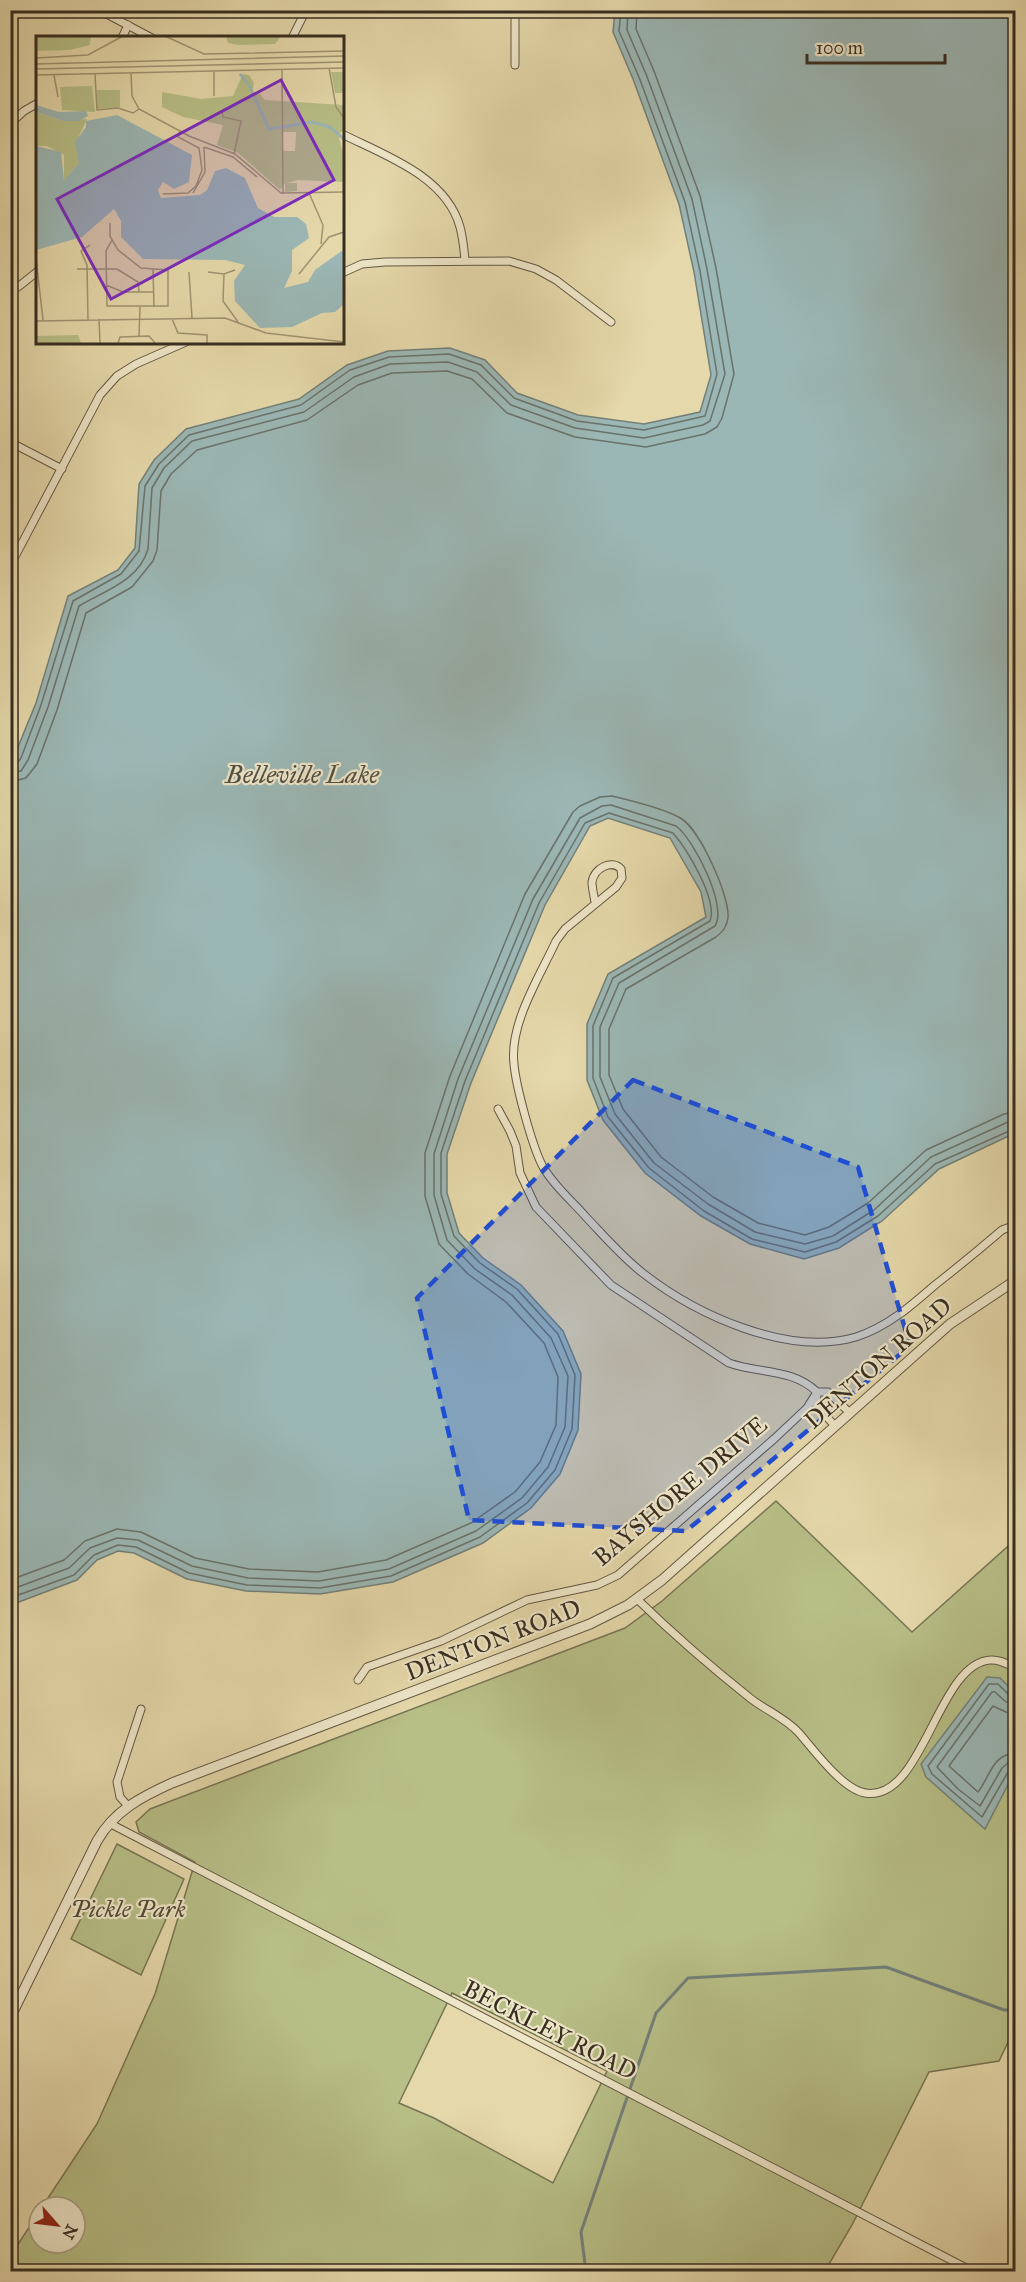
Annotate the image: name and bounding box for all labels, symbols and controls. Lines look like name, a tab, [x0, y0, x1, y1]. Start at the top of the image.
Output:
scale bar	[807, 27, 945, 65]
inset map	[36, 36, 344, 344]
text: 100 m	[816, 37, 863, 59]
water label: Belleville Lake	[224, 758, 380, 790]
street label: DENTON ROAD	[798, 1291, 958, 1435]
street label: BAYSHORE DRIVE	[587, 1410, 773, 1572]
street label: DENTON ROAD	[401, 1593, 585, 1687]
park label: Pickle Park	[70, 1894, 186, 1924]
street label: BECKLEY ROAD	[458, 1973, 642, 2087]
north arrow	[27, 2195, 87, 2255]
text: N	[58, 2221, 81, 2243]

